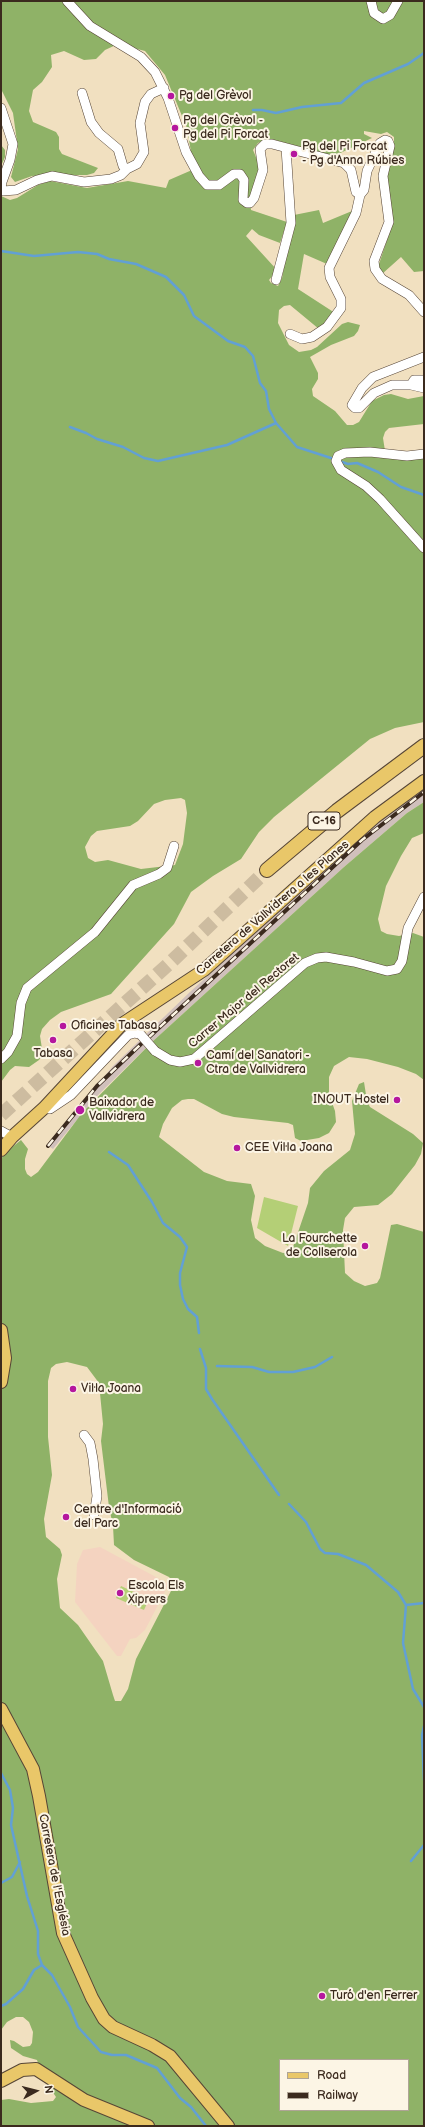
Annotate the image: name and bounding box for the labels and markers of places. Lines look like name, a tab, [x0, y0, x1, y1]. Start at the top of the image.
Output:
place label: Pg del Grèvol	[179, 89, 252, 103]
marker: Pg del Grèvol	[166, 91, 176, 101]
place label: Pg del Grèvol - Pg del Pi Forcat	[183, 114, 268, 142]
marker: Pg del Grèvol - Pg del Pi Forcat	[170, 123, 180, 133]
place label: Pg del Pi Forcat - Pg d'Anna Rúbies	[302, 140, 404, 168]
marker: Pg del Pi Forcat - Pg d'Anna Rúbies	[289, 149, 299, 159]
place label: Oficines Tabasa	[71, 1019, 157, 1033]
marker: Oficines Tabasa	[58, 1021, 68, 1031]
marker: Tabasa	[48, 1035, 58, 1045]
place label: Tabasa	[33, 1047, 73, 1061]
place label: Camí del Sanatori - Ctra de Vallvidrera	[206, 1049, 310, 1077]
marker: Camí del Sanatori - Ctra de Vallvidrera	[193, 1058, 203, 1068]
place label: INOUT Hostel	[313, 1093, 389, 1107]
marker: INOUT Hostel	[392, 1095, 402, 1105]
place label: Baixador de Vallvidrera	[89, 1096, 154, 1124]
marker: Baixador de Vallvidrera	[74, 1104, 86, 1116]
place label: CEE Vil·la Joana	[245, 1141, 333, 1155]
marker: CEE Vil·la Joana	[232, 1143, 242, 1153]
place label: La Fourchette de Collserola	[282, 1232, 357, 1260]
marker: La Fourchette de Collserola	[360, 1241, 370, 1251]
place label: Vil·la Joana	[81, 1382, 141, 1396]
marker: Vil·la Joana	[68, 1384, 78, 1394]
place label: Centre d'Informació del Parc	[74, 1503, 182, 1531]
marker: Centre d'Informació del Parc	[61, 1512, 71, 1522]
place label: Escola Els Xiprers	[128, 1579, 184, 1607]
marker: Escola Els Xiprers	[115, 1588, 125, 1598]
place label: Turó d'en Ferrer	[330, 1989, 417, 2003]
marker: Turó d'en Ferrer	[317, 1991, 327, 2001]

